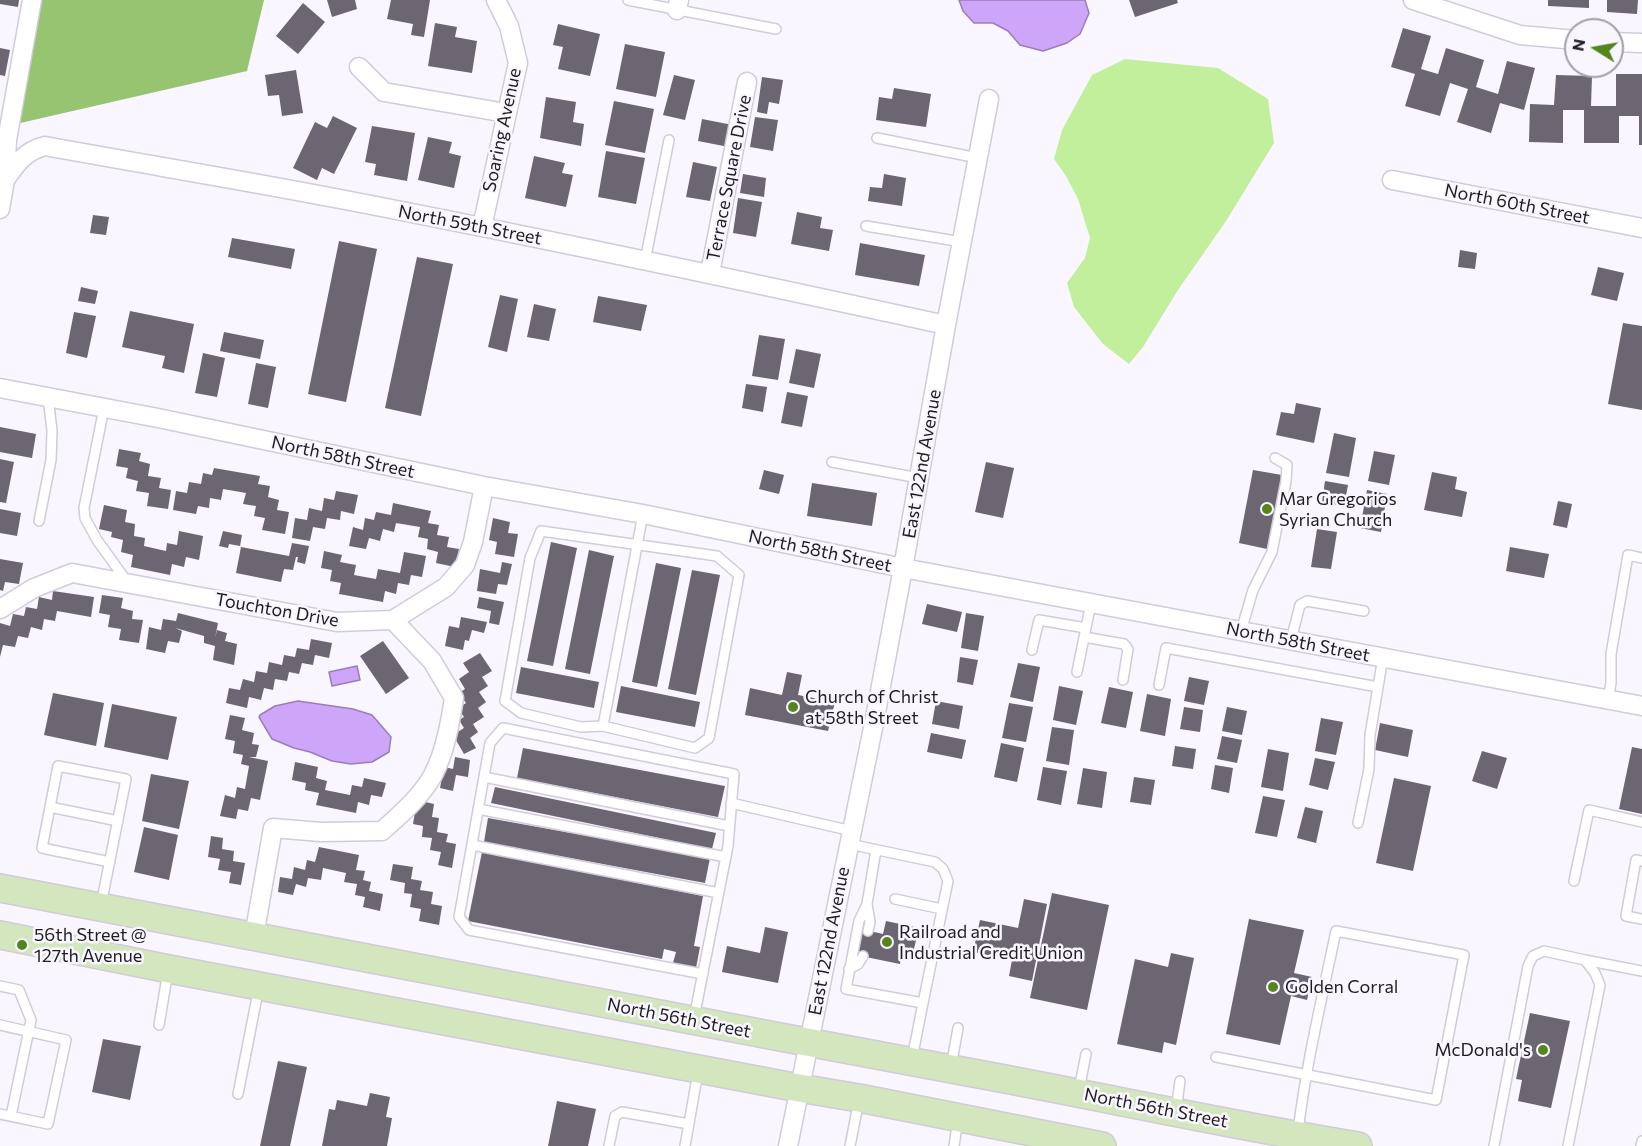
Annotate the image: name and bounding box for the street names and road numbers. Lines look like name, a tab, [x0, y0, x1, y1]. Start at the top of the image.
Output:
street label: Soaring Avenue	[478, 66, 526, 194]
street label: Terrace Square Drive	[702, 93, 756, 263]
street label: North 60th Street	[1443, 179, 1591, 229]
street label: North 59th Street	[396, 200, 544, 250]
street label: East 122nd Avenue	[898, 388, 946, 540]
street label: North 58th Street	[269, 431, 417, 483]
street label: North 58th Street	[746, 525, 894, 577]
street label: Touchton Drive	[213, 588, 341, 632]
street label: North 58th Street	[1224, 617, 1372, 667]
street label: East 122nd Avenue	[804, 865, 854, 1017]
street label: North 56th Street	[605, 993, 753, 1043]
street label: North 56th Street	[1082, 1083, 1230, 1133]

